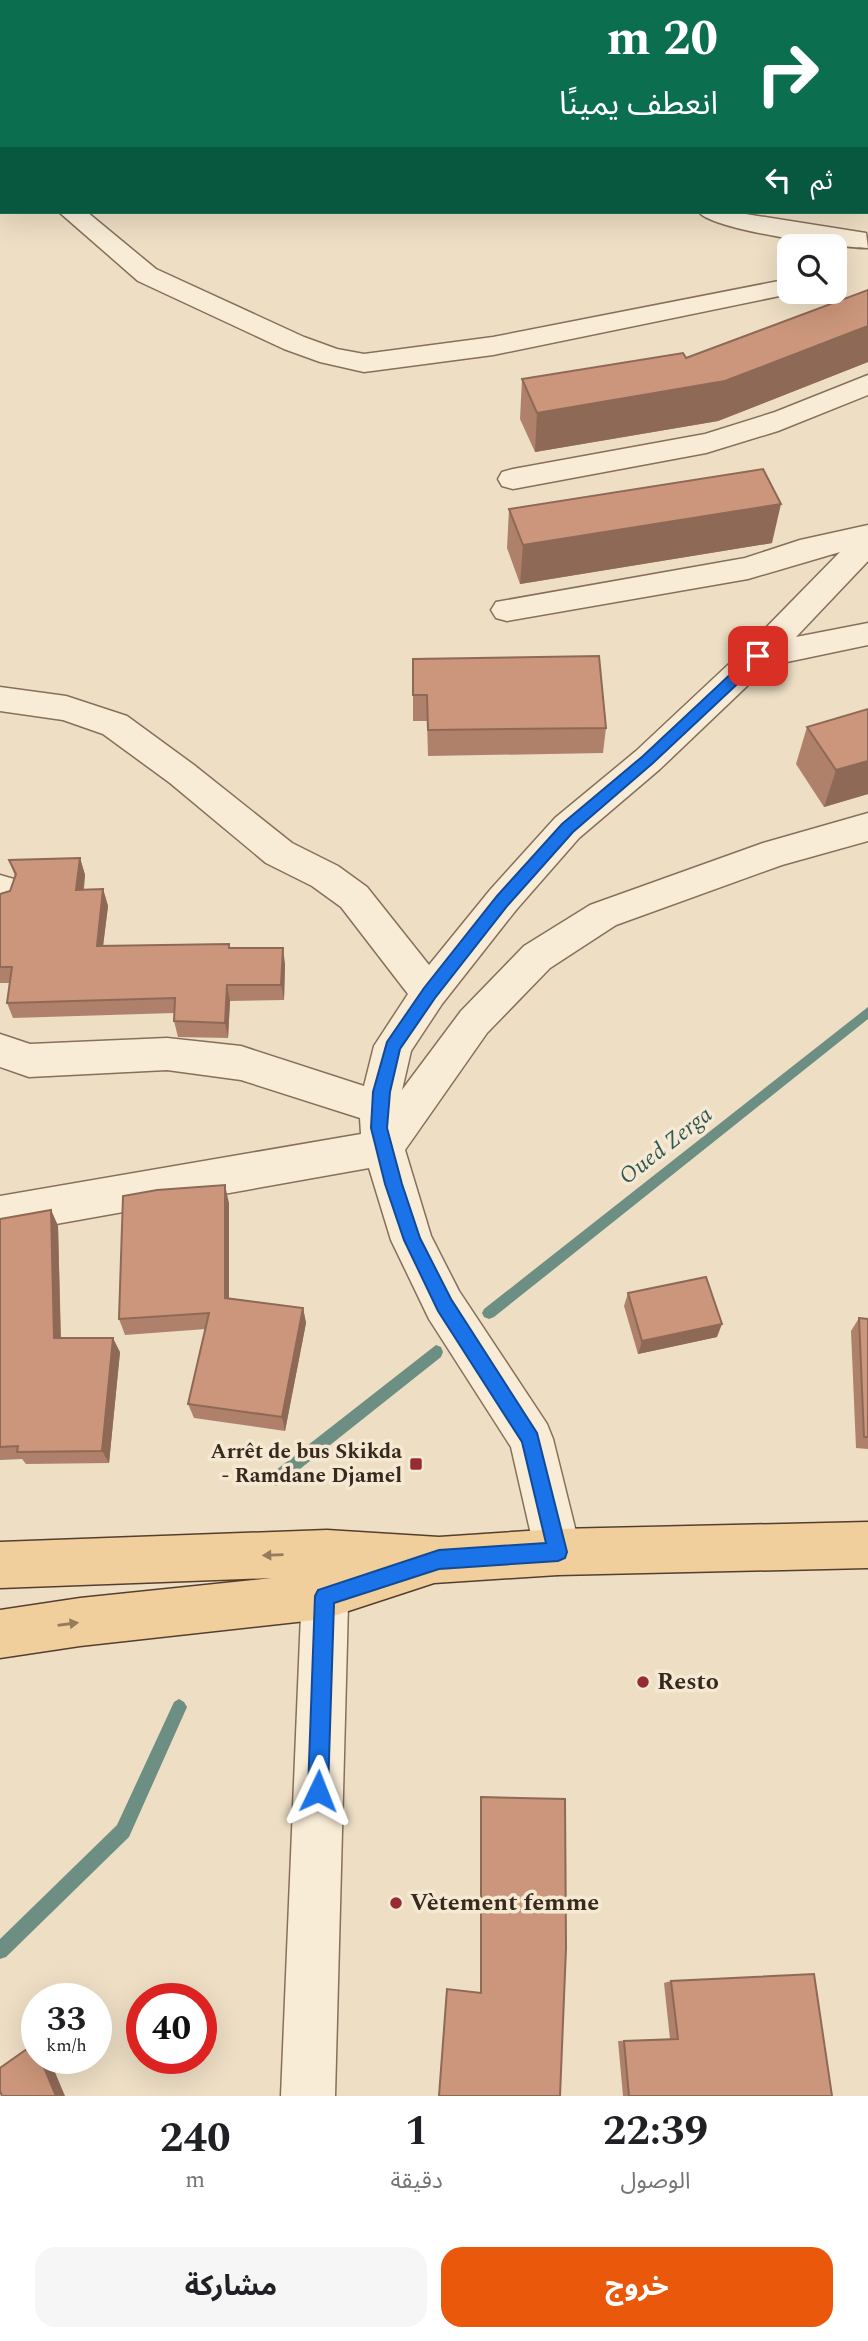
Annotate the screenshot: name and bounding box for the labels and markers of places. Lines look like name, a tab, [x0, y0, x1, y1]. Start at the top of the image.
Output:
pin	[728, 626, 788, 686]
place label: Arrêt de bus Skikda - Ramdane Djamel	[210, 1436, 402, 1492]
marker: Arrêt de bus Skikda - Ramdane Djamel	[408, 1456, 424, 1472]
place label: Resto	[657, 1664, 719, 1700]
marker: Resto	[635, 1674, 651, 1690]
place label: Vètement femme	[410, 1885, 599, 1921]
marker: Vètement femme	[388, 1895, 404, 1911]

